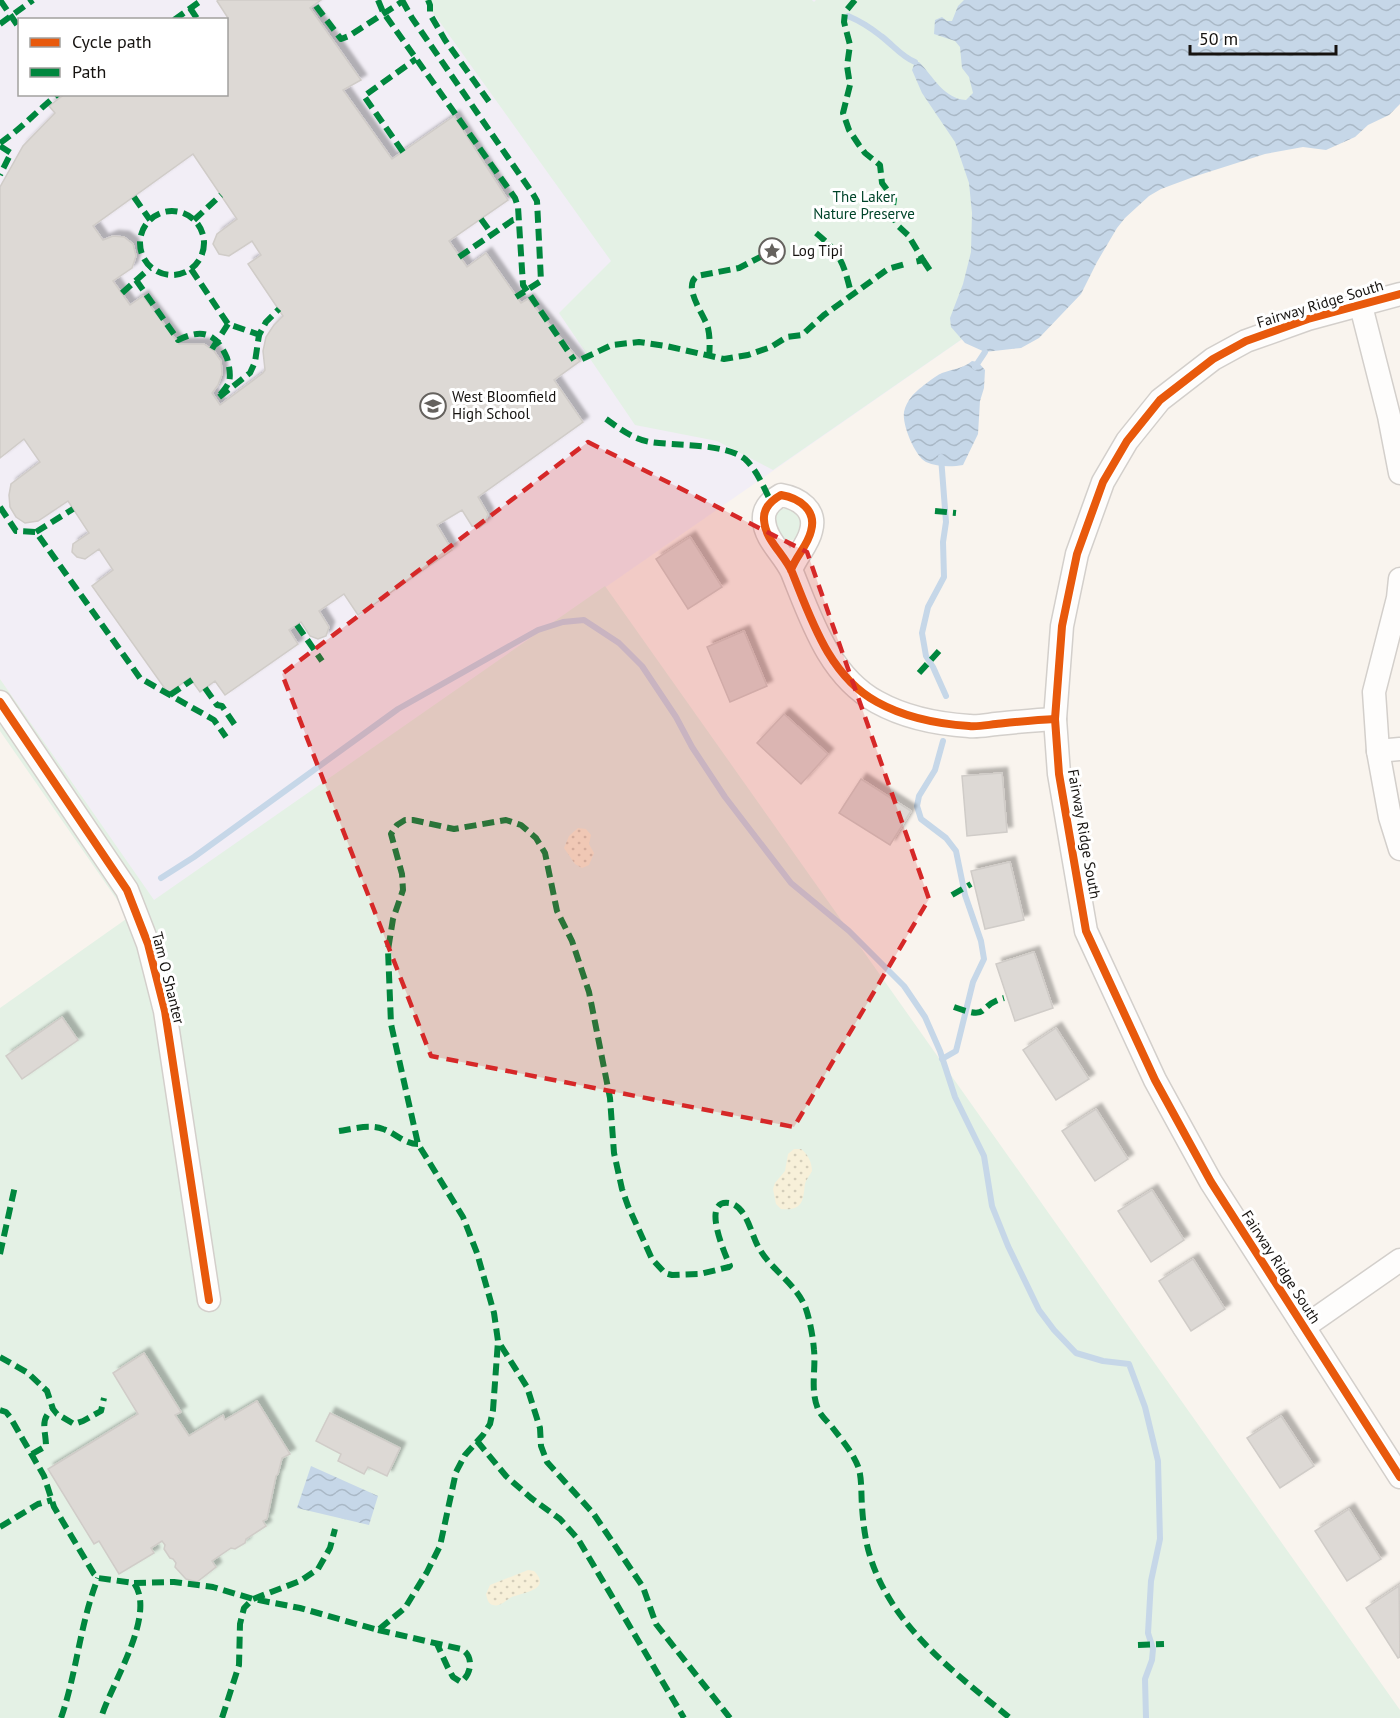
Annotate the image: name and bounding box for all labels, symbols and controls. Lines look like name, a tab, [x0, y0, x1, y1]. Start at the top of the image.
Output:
legend	[18, 18, 228, 96]
scale bar	[1190, 18, 1336, 56]
text: 50 m	[1199, 27, 1238, 50]
text: Cycle path	[72, 30, 152, 53]
text: Path	[72, 60, 106, 83]
park label: The Laker Nature Preserve	[813, 187, 915, 223]
place icon: Log Tipi	[757, 236, 787, 266]
place label: Log Tipi	[792, 241, 843, 260]
street label: Fairway Ridge South	[1254, 275, 1385, 332]
place label: West Bloomfield High School	[452, 387, 556, 423]
school or university icon: West Bloomfield High School	[418, 391, 448, 421]
street label: Fairway Ridge South	[1064, 768, 1105, 900]
street label: Tam O Shanter	[148, 930, 189, 1026]
street label: Fairway Ridge South	[1238, 1206, 1325, 1327]

